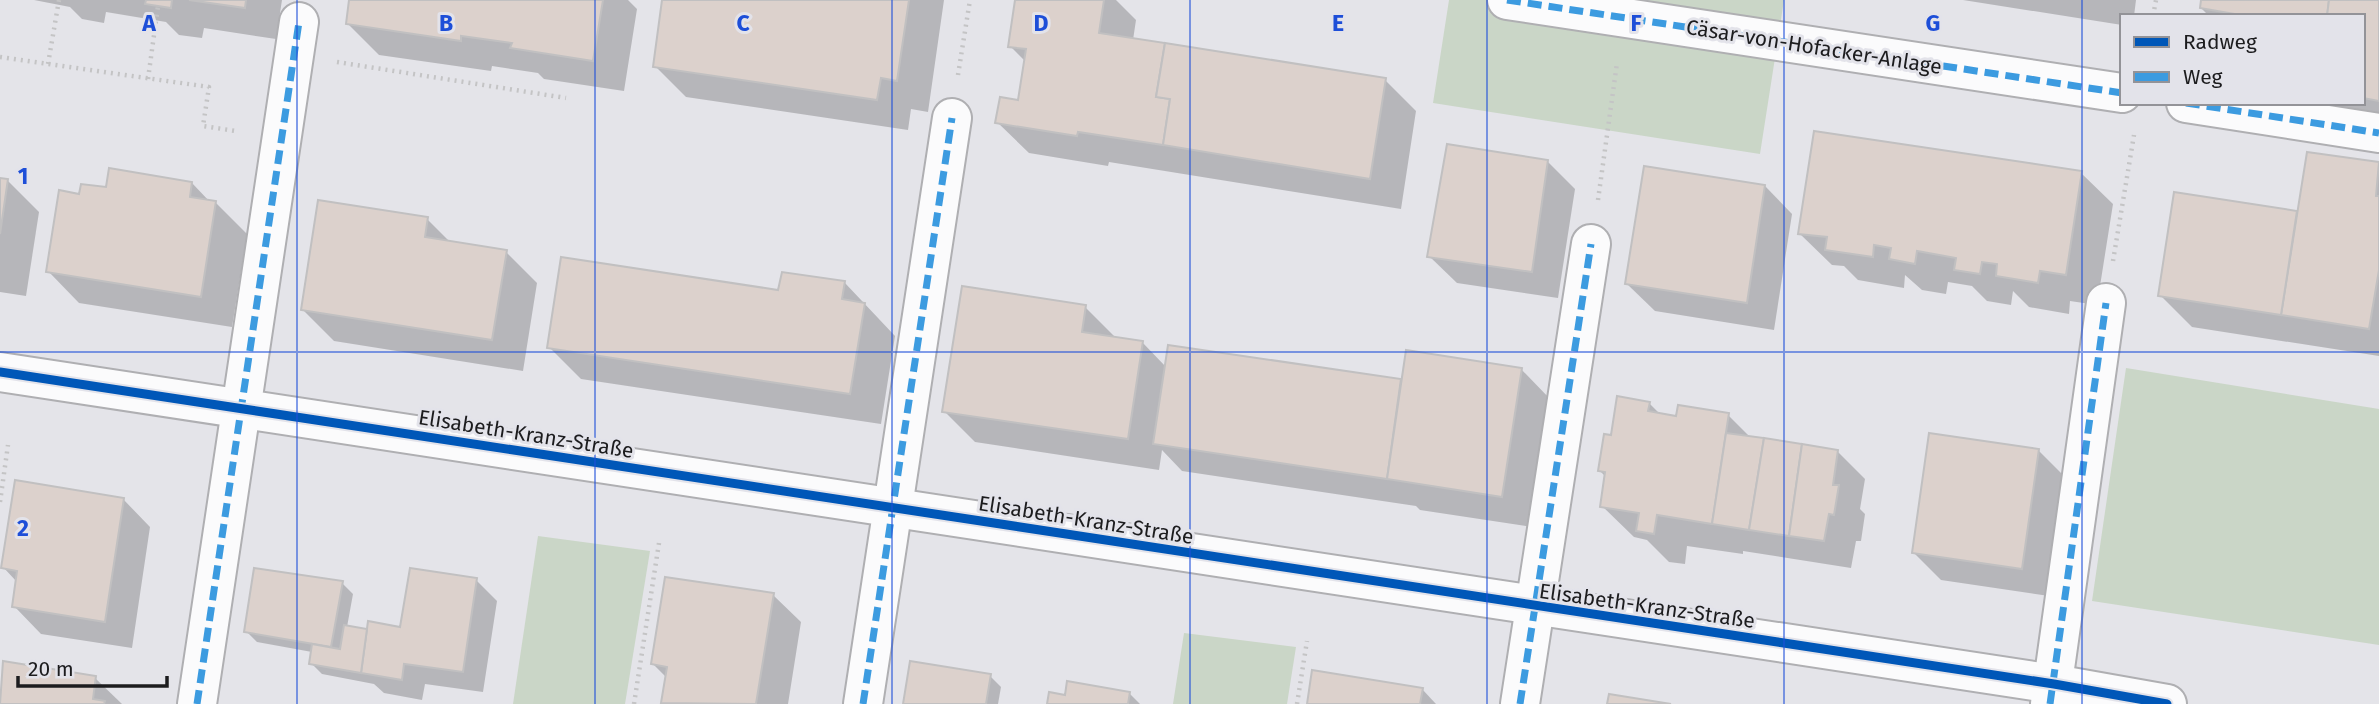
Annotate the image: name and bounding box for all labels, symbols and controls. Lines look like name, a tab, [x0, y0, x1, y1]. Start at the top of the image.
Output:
text: A	[141, 9, 156, 37]
text: B	[439, 9, 453, 37]
text: C	[736, 9, 750, 37]
text: D	[1034, 9, 1049, 37]
text: E	[1332, 9, 1344, 37]
text: F	[1630, 9, 1642, 37]
text: G	[1926, 9, 1940, 37]
street label: Cäsar-von-Hofacker-Anlage	[1684, 14, 1944, 80]
legend	[2120, 14, 2365, 105]
text: Radweg	[2183, 29, 2257, 55]
text: Weg	[2183, 64, 2223, 90]
text: 1	[18, 162, 28, 190]
street label: Elisabeth-Kranz-Straße	[416, 404, 636, 464]
street label: Elisabeth-Kranz-Straße	[976, 490, 1196, 550]
text: 2	[17, 514, 29, 542]
street label: Elisabeth-Kranz-Straße	[1537, 578, 1757, 634]
scale bar	[18, 644, 166, 688]
text: 20 m	[28, 656, 74, 682]

